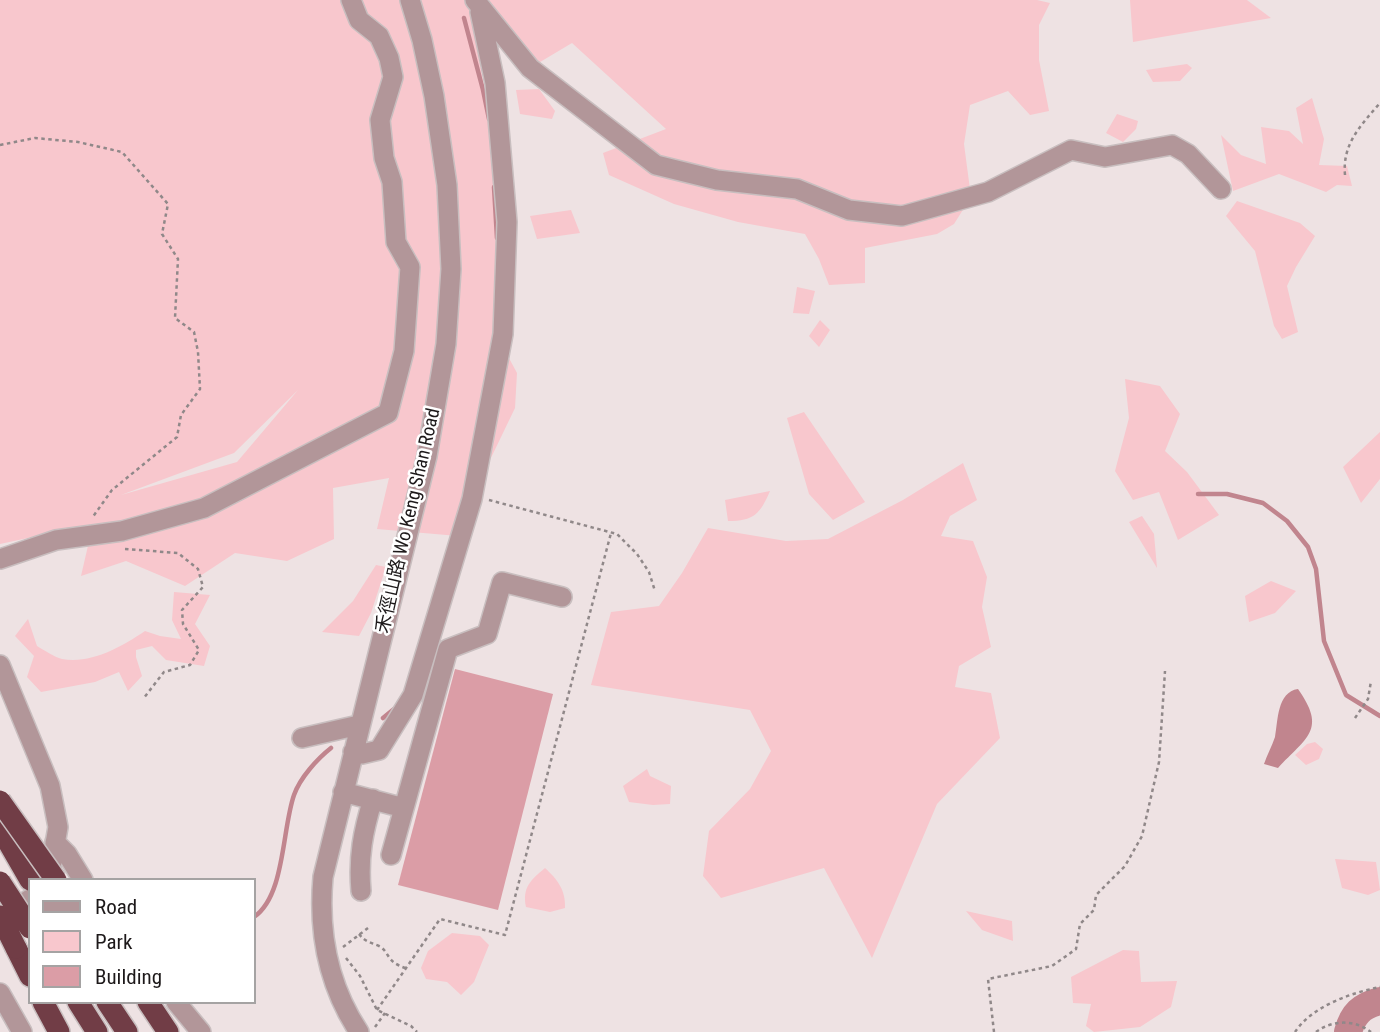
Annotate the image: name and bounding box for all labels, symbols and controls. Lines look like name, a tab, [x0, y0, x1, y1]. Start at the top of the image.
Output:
street label: 禾徑山路 Wo Keng Shan Road	[372, 406, 446, 636]
legend	[28, 878, 256, 1004]
text: Road	[95, 895, 137, 919]
text: Park	[95, 930, 132, 954]
text: Building	[95, 965, 162, 989]

